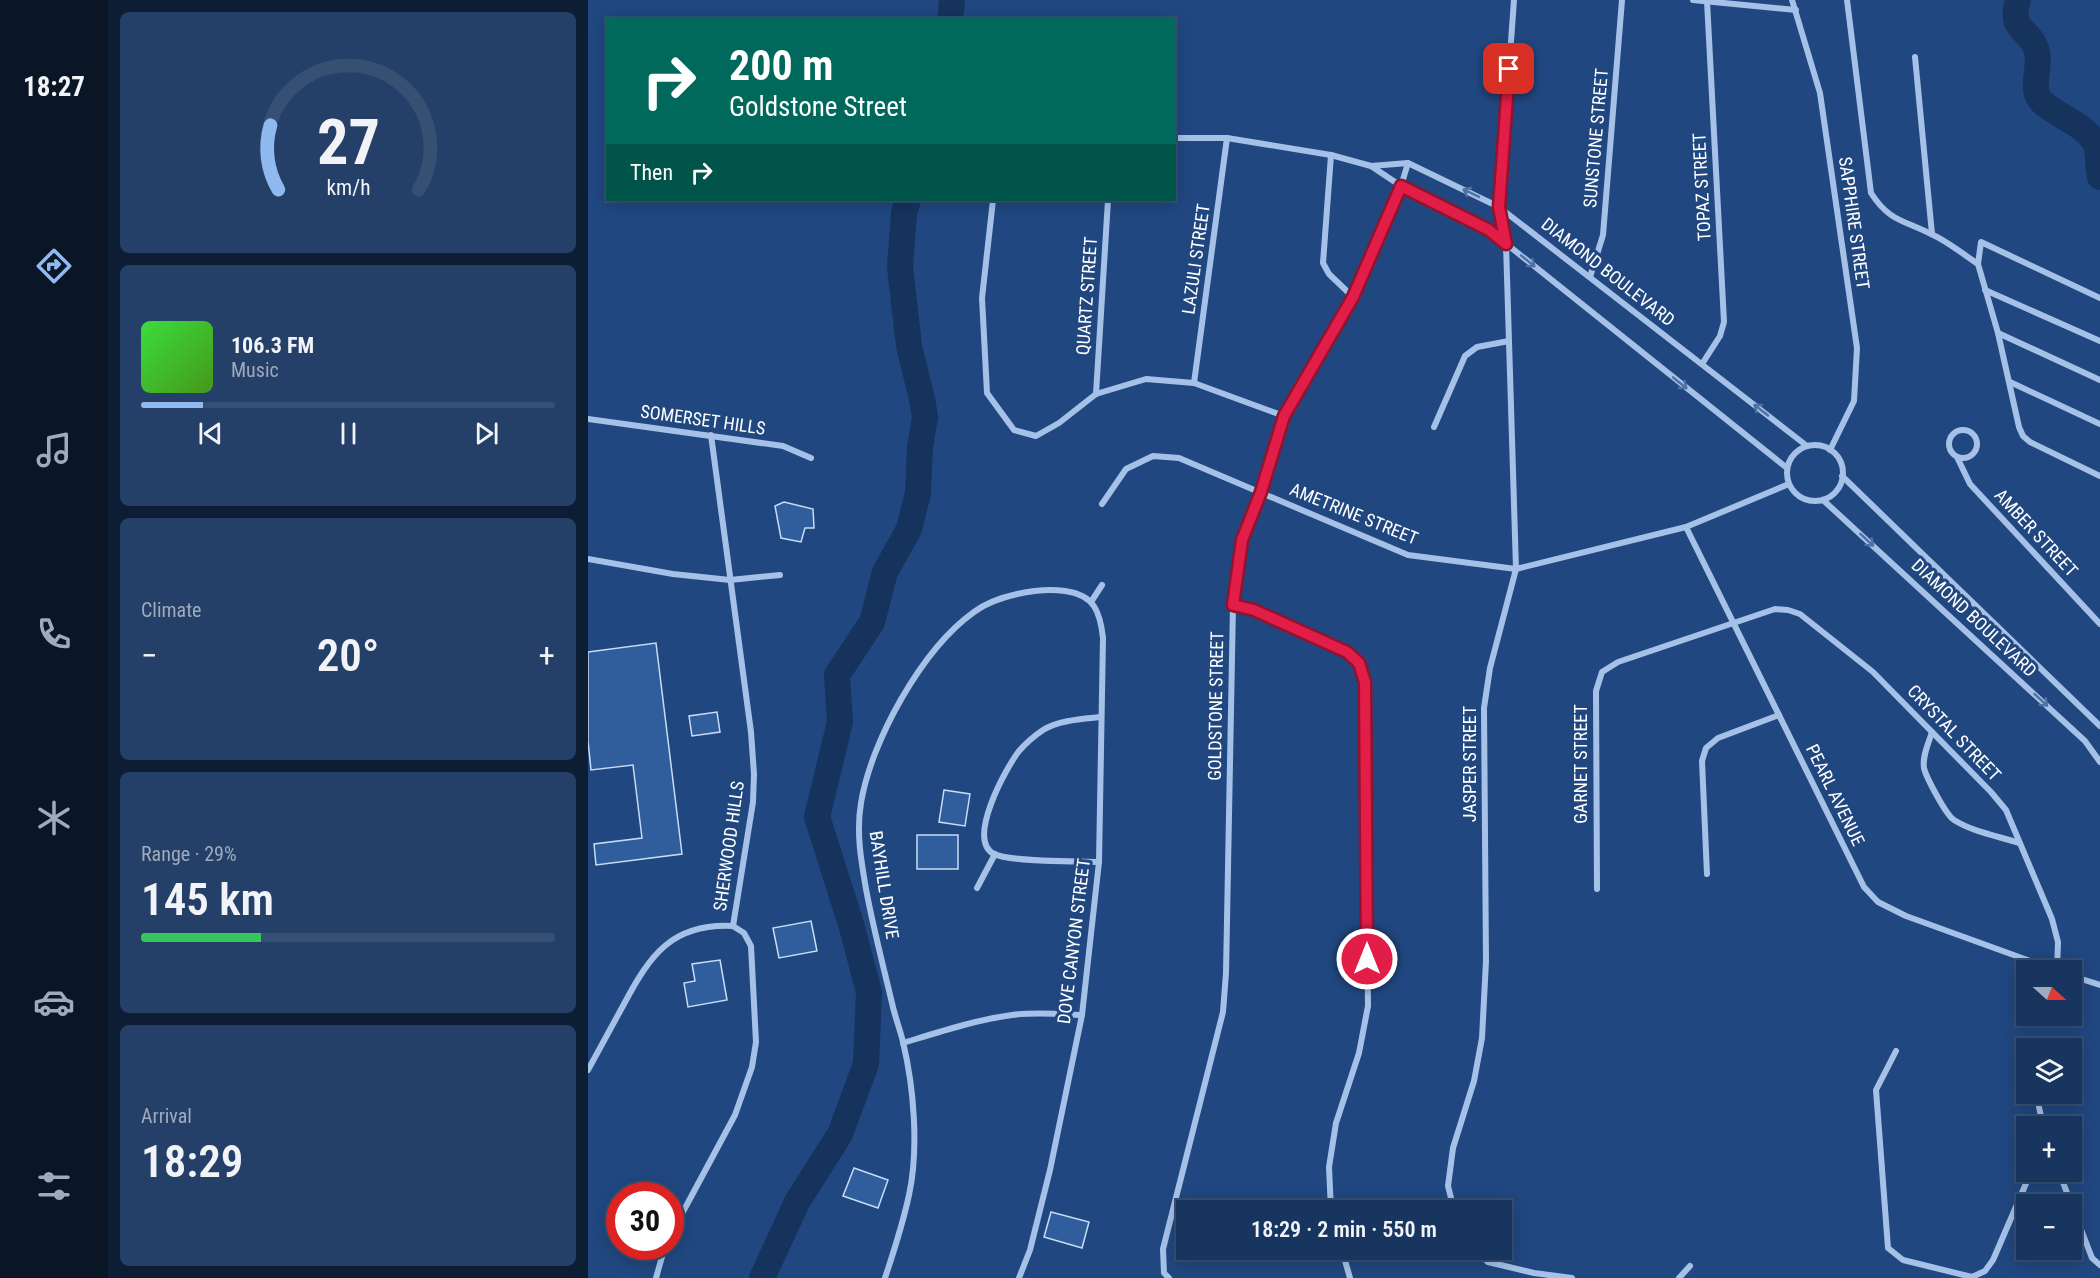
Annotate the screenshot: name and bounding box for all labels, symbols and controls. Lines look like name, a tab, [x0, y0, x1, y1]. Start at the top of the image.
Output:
text: 200 m	[729, 41, 834, 90]
icon: right	[630, 42, 708, 120]
pin	[1483, 43, 1534, 94]
icon: arrive	[1492, 52, 1525, 85]
street label: SUNSTONE STREET	[1579, 67, 1612, 209]
text: 18:27	[23, 71, 85, 103]
text: Goldstone Street	[729, 91, 907, 123]
text: 27	[316, 106, 380, 179]
street label: TOPAZ STREET	[1688, 132, 1715, 242]
street label: SAPPHIRE STREET	[1835, 155, 1874, 291]
icon: right	[685, 156, 718, 189]
text: Then	[630, 160, 673, 185]
text: km/h	[326, 175, 370, 200]
one-way arrow	[1462, 187, 1480, 199]
street label: LAZULI STREET	[1177, 202, 1214, 316]
street label: DIAMOND BOULEVARD	[1538, 213, 1679, 330]
street label: QUARTZ STREET	[1072, 236, 1101, 356]
icon: directions	[33, 245, 75, 287]
one-way arrow	[1520, 255, 1536, 268]
text: 106.3 FM	[231, 333, 314, 358]
text: Music	[231, 358, 279, 382]
one-way arrow	[1672, 376, 1687, 390]
street label: SOMERSET HILLS	[639, 400, 767, 439]
one-way arrow	[1754, 404, 1770, 417]
icon: previous	[194, 417, 227, 450]
icon: pause	[332, 417, 365, 450]
icon: next	[470, 417, 503, 450]
icon: music	[33, 429, 75, 471]
street label: AMETRINE STREET	[1287, 478, 1421, 549]
street label: AMBER STREET	[1990, 484, 2082, 581]
one-way arrow	[1859, 533, 1874, 547]
street label: DIAMOND BOULEVARD	[1908, 554, 2041, 681]
text: Climate	[141, 598, 201, 622]
icon: phone	[33, 613, 75, 655]
text: 20°	[317, 629, 379, 682]
street label: GOLDSTONE STREET	[1204, 631, 1227, 781]
text: −	[141, 636, 158, 675]
text: +	[539, 636, 555, 675]
street label: CRYSTAL STREET	[1903, 680, 2005, 785]
one-way arrow	[2033, 693, 2048, 707]
street label: GARNET STREET	[1570, 704, 1591, 824]
street label: JASPER STREET	[1459, 706, 1480, 822]
street label: PEARL AVENUE	[1802, 741, 1869, 849]
street label: SHERWOOD HILLS	[709, 780, 748, 912]
icon: climate	[33, 797, 75, 839]
street label: BAYHILL DRIVE	[866, 829, 903, 940]
text: Range · 29%	[141, 842, 237, 866]
street label: DOVE CANYON STREET	[1053, 857, 1094, 1025]
text: 145 km	[141, 873, 274, 926]
position arrow	[1335, 927, 1399, 991]
north arrow	[2016, 960, 2082, 1026]
map controls	[2016, 960, 2082, 1260]
icon: car	[33, 981, 75, 1023]
button: layers	[2016, 1038, 2082, 1104]
text: Arrival	[141, 1104, 192, 1128]
button: +	[2016, 1116, 2082, 1182]
text: 18:29	[141, 1135, 243, 1188]
icon: filters	[33, 1165, 75, 1207]
speed limit sign: 30	[606, 1182, 684, 1260]
button: −	[2016, 1194, 2082, 1260]
text: 18:29 · 2 min · 550 m	[1251, 1217, 1437, 1242]

